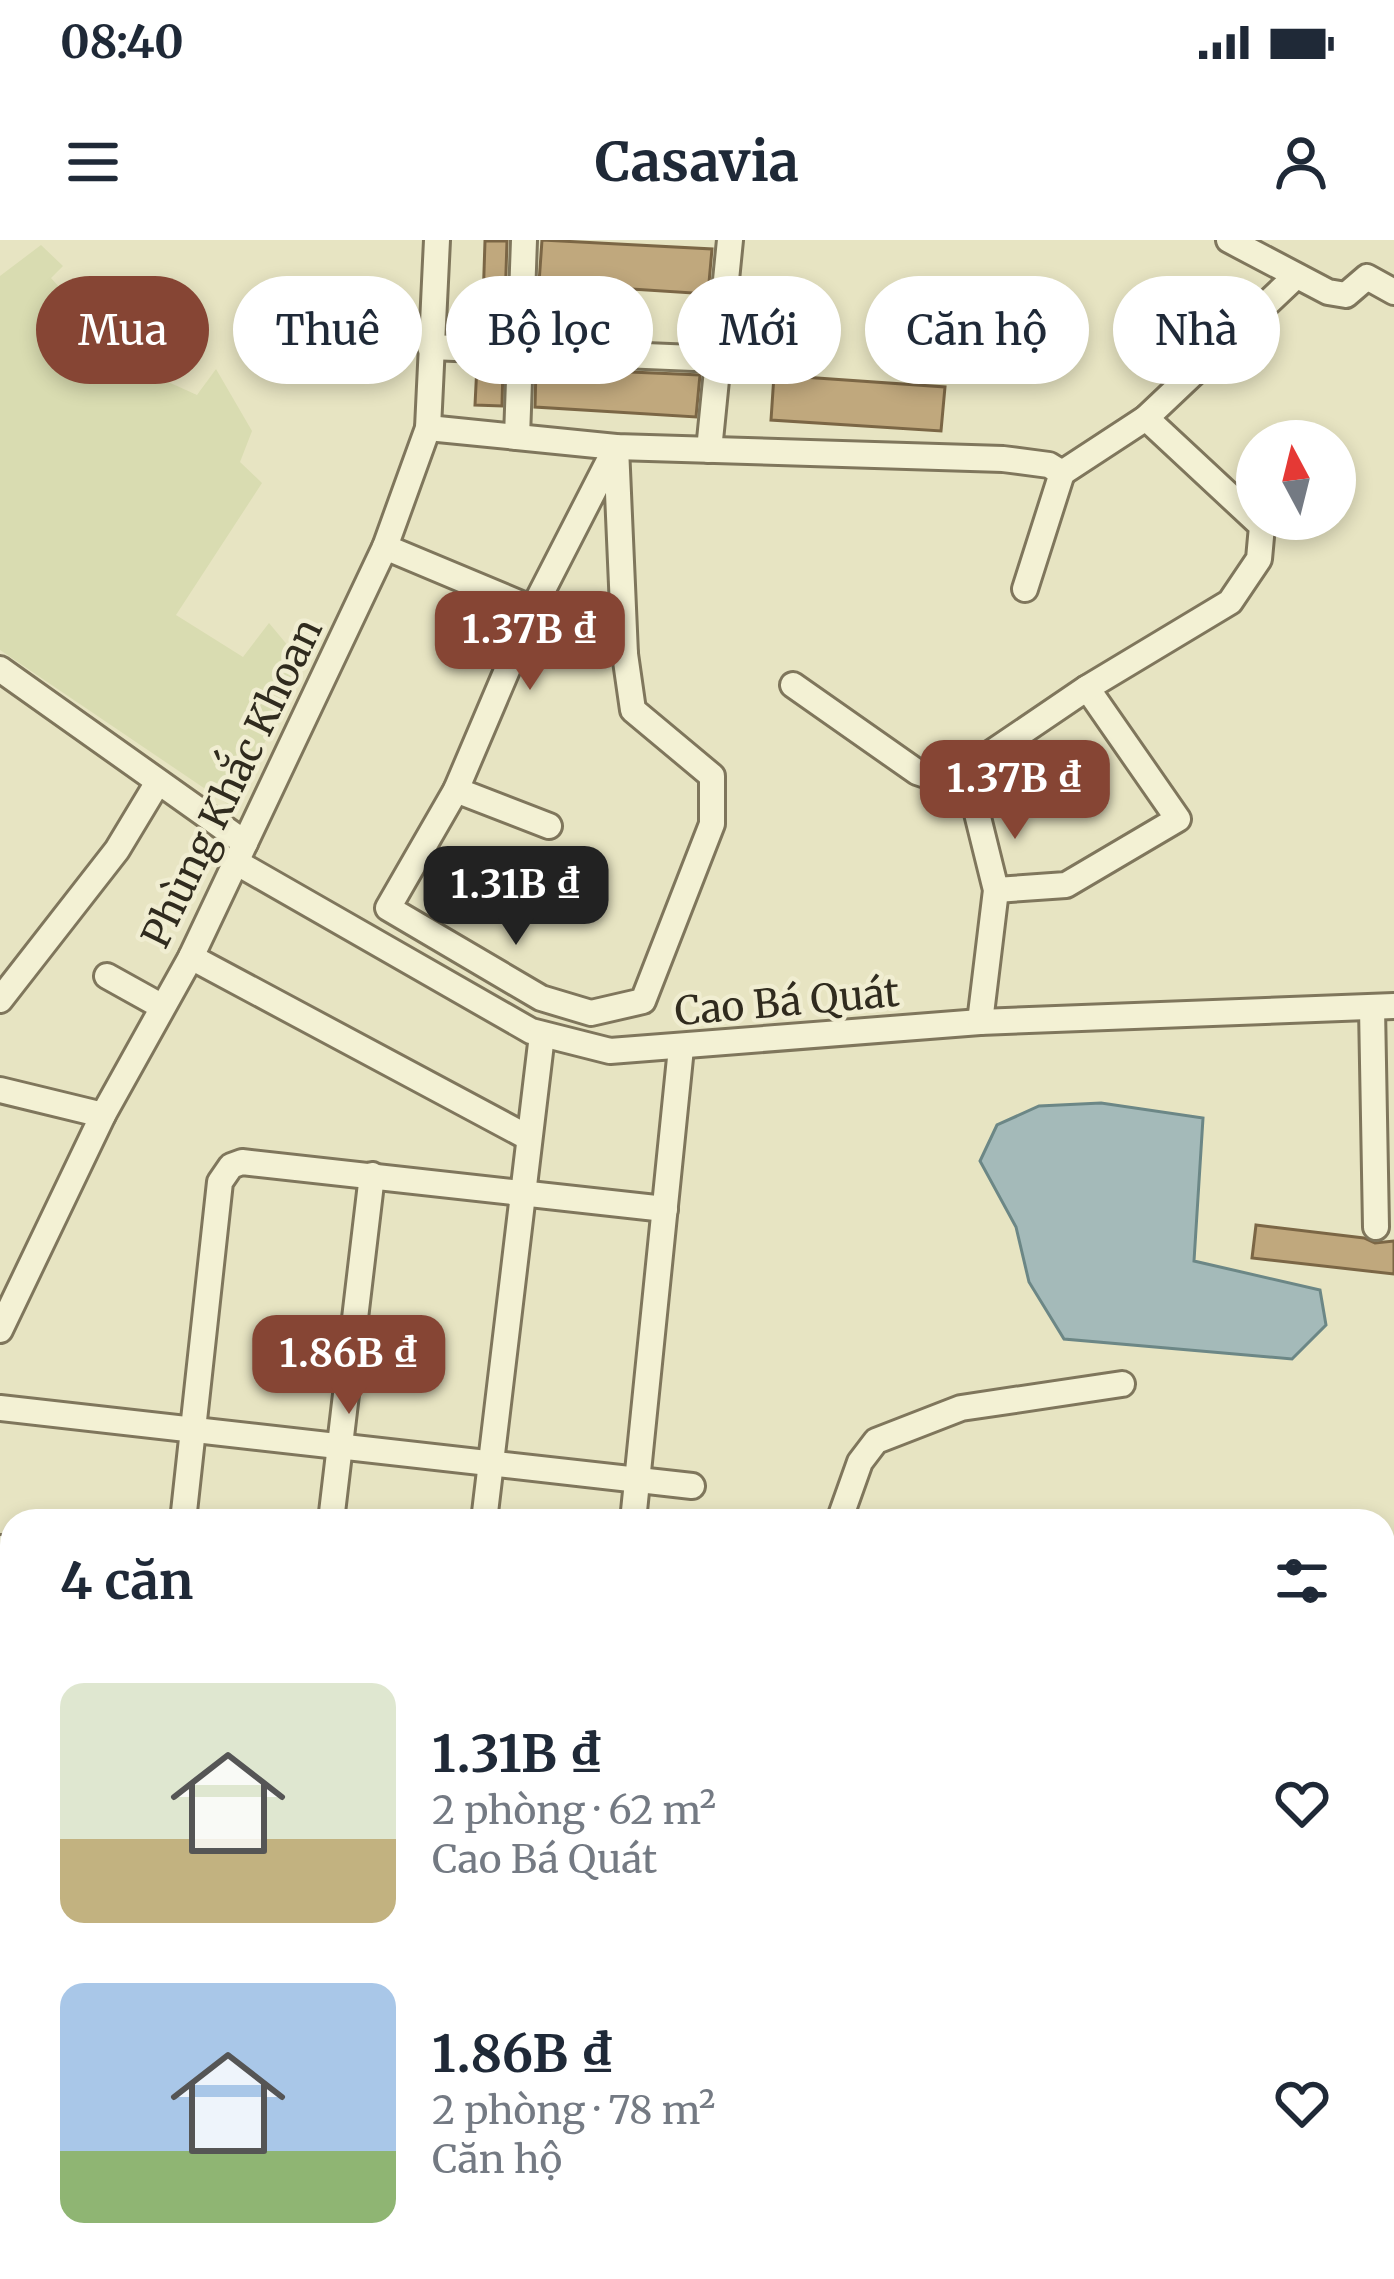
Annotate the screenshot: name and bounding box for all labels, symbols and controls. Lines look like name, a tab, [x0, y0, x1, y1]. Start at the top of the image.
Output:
text: 08:40	[60, 14, 184, 70]
text: Casavia	[595, 128, 799, 196]
icon: menu	[60, 129, 126, 195]
icon: person	[1268, 129, 1334, 195]
chip: Mua	[36, 276, 209, 384]
chip: Thuê	[233, 276, 422, 384]
chip: Bộ lọc	[446, 276, 653, 384]
chip: Mới	[677, 276, 841, 384]
chip: Căn hộ	[865, 276, 1089, 384]
chip: Nhà	[1113, 276, 1280, 384]
north arrow	[1236, 420, 1356, 540]
map controls	[1236, 420, 1356, 540]
pin: 1.37B ₫	[419, 591, 641, 693]
text: 1.37B ₫	[462, 605, 598, 654]
street label: Phùng Khắc Khoan	[127, 608, 333, 956]
pin: 1.37B ₫	[904, 740, 1126, 842]
text: 1.37B ₫	[947, 754, 1083, 803]
pin: 1.31B ₫	[405, 846, 627, 948]
text: 1.31B ₫	[451, 860, 581, 909]
street label: Cao Bá Quát	[673, 968, 901, 1036]
pin: 1.86B ₫	[238, 1315, 460, 1417]
text: 1.86B ₫	[279, 1329, 419, 1378]
icon: filters	[1269, 1548, 1335, 1614]
text: 4 căn	[60, 1549, 193, 1613]
text: 1.31B ₫	[432, 1722, 603, 1786]
icon: home	[156, 1731, 300, 1875]
icon: heart	[1269, 1770, 1335, 1836]
text: 2 phòng · 62 m²	[432, 1786, 716, 1835]
text: Cao Bá Quát	[432, 1835, 657, 1884]
text: 1.86B ₫	[432, 2022, 614, 2086]
icon: home	[156, 2031, 300, 2175]
icon: heart	[1269, 2070, 1335, 2136]
text: 2 phòng · 78 m²	[432, 2086, 715, 2135]
text: Căn hộ	[432, 2135, 562, 2184]

